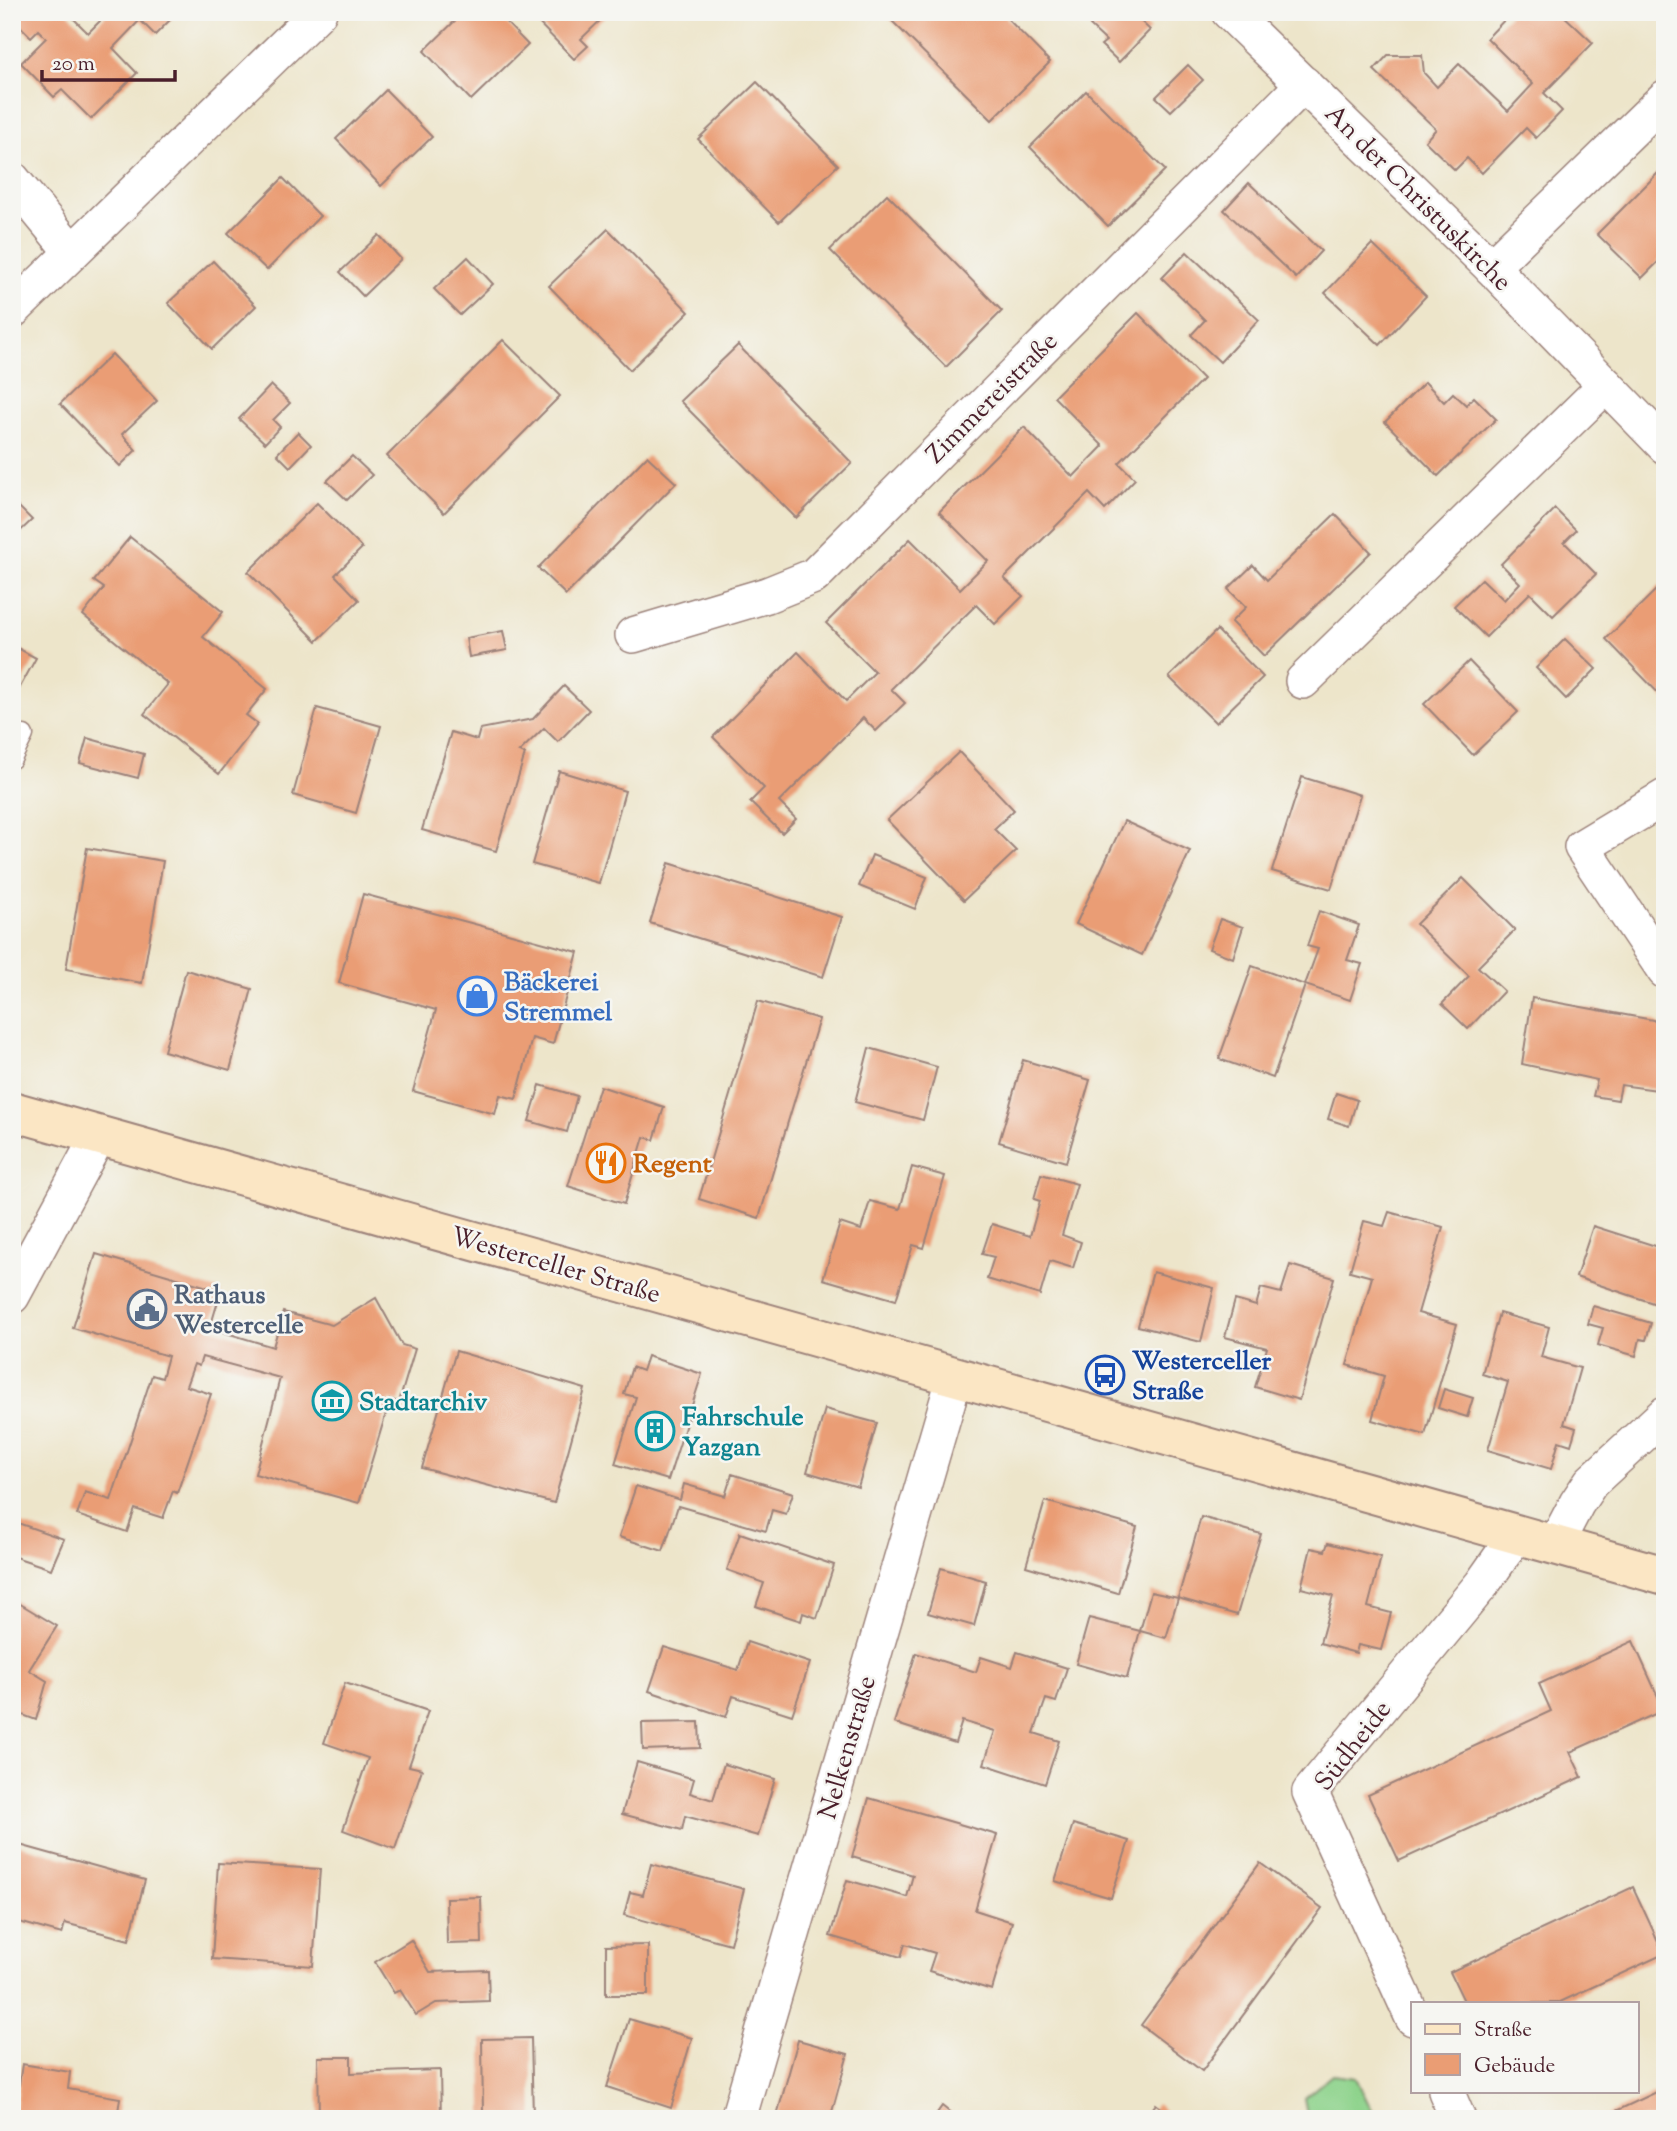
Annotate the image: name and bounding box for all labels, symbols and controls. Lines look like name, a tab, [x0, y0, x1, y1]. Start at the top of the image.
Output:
scale bar	[42, 38, 175, 82]
text: 20 m	[52, 50, 95, 80]
street label: An der Christuskirche	[1315, 97, 1519, 301]
street label: Zimmereistraße	[919, 325, 1067, 473]
place label: Bäckerei Stremmel	[504, 965, 613, 1032]
shop icon: Bäckerei Stremmel	[456, 975, 498, 1017]
restaurant icon: Regent	[585, 1142, 627, 1184]
place label: Regent	[633, 1147, 712, 1184]
street label: Westerceller Straße	[446, 1219, 665, 1314]
place label: Rathaus Westercelle	[174, 1278, 304, 1345]
public building icon: Rathaus Westercelle	[126, 1288, 168, 1330]
place label: Westerceller Straße	[1132, 1344, 1272, 1411]
bus stop icon: Westerceller Straße	[1084, 1354, 1126, 1396]
museum icon: Stadtarchiv	[311, 1380, 353, 1422]
place label: Stadtarchiv	[359, 1385, 488, 1422]
place label: Fahrschule Yazgan	[682, 1400, 804, 1467]
building icon: Fahrschule Yazgan	[634, 1410, 676, 1452]
street label: Nelkenstraße	[810, 1672, 887, 1824]
street label: Südheide	[1307, 1693, 1401, 1800]
legend	[1411, 2002, 1638, 2092]
text: Straße	[1474, 2016, 1532, 2046]
text: Gebäude	[1474, 2052, 1555, 2082]

